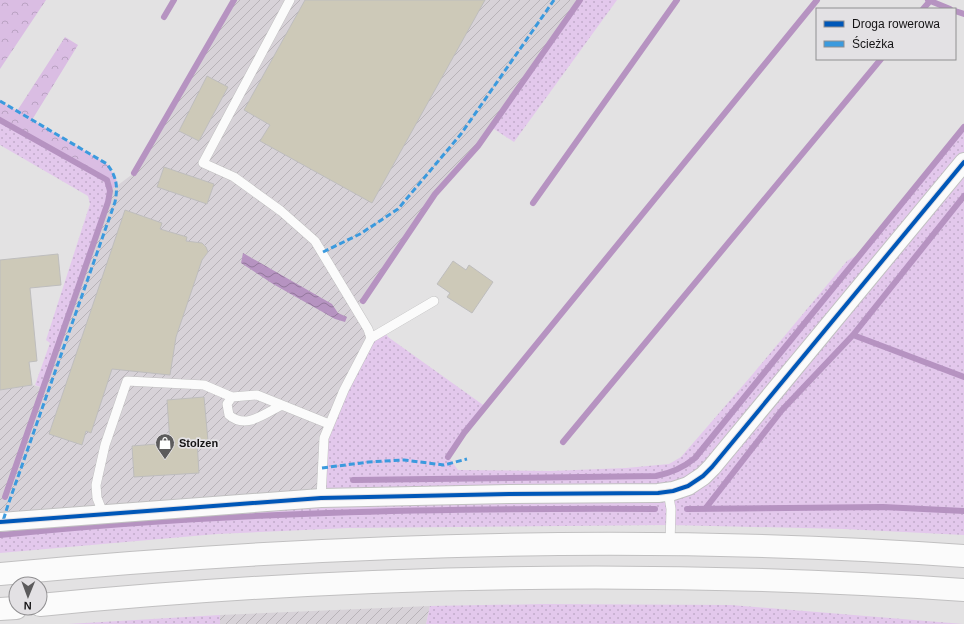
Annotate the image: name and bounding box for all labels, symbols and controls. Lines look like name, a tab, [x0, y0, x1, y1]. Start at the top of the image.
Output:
legend	[816, 8, 956, 60]
text: Droga rowerowa	[852, 17, 940, 31]
text: Ścieżka	[852, 36, 894, 51]
shop icon: Stolzen	[154, 432, 176, 460]
place label: Stolzen	[179, 437, 218, 449]
north arrow	[8, 576, 48, 616]
text: N	[24, 600, 32, 612]

